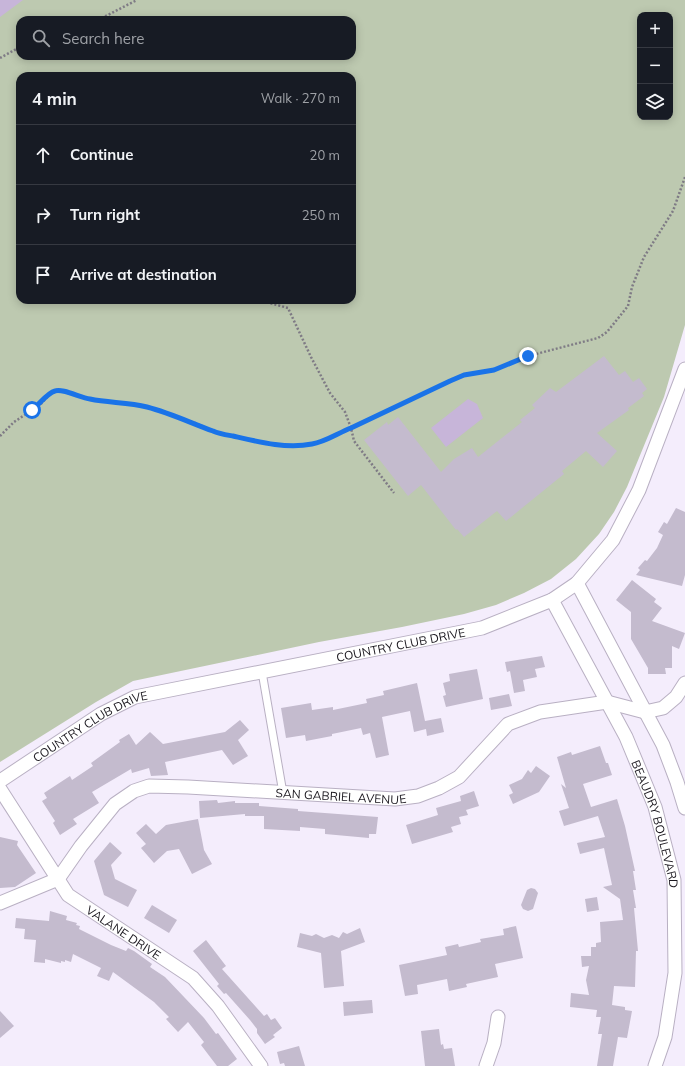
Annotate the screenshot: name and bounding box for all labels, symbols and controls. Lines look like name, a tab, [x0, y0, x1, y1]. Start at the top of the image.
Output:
map controls	[637, 12, 673, 120]
button: +	[637, 12, 673, 48]
search box	[16, 16, 356, 60]
icon: search	[30, 27, 52, 49]
text: Search here	[62, 29, 144, 48]
button: −	[637, 48, 673, 84]
button: layers	[637, 84, 673, 120]
text: 4 min	[32, 88, 77, 109]
text: Walk · 270 m	[261, 90, 340, 106]
icon: ahead	[32, 144, 54, 166]
text: Continue	[70, 145, 133, 164]
text: 20 m	[310, 147, 340, 163]
icon: right	[32, 204, 54, 226]
text: Turn right	[70, 205, 140, 224]
text: 250 m	[302, 207, 340, 223]
icon: arrive	[32, 264, 54, 286]
text: Arrive at destination	[70, 265, 217, 284]
route end	[519, 347, 537, 365]
route start	[23, 401, 41, 419]
street label: COUNTRY CLUB DRIVE	[335, 624, 466, 664]
street label: COUNTRY CLUB DRIVE	[29, 687, 149, 765]
street label: BEAUDRY BOULEVARD	[629, 758, 682, 888]
street label: SAN GABRIEL AVENUE	[275, 785, 407, 807]
street label: VALANE DRIVE	[84, 902, 164, 962]

